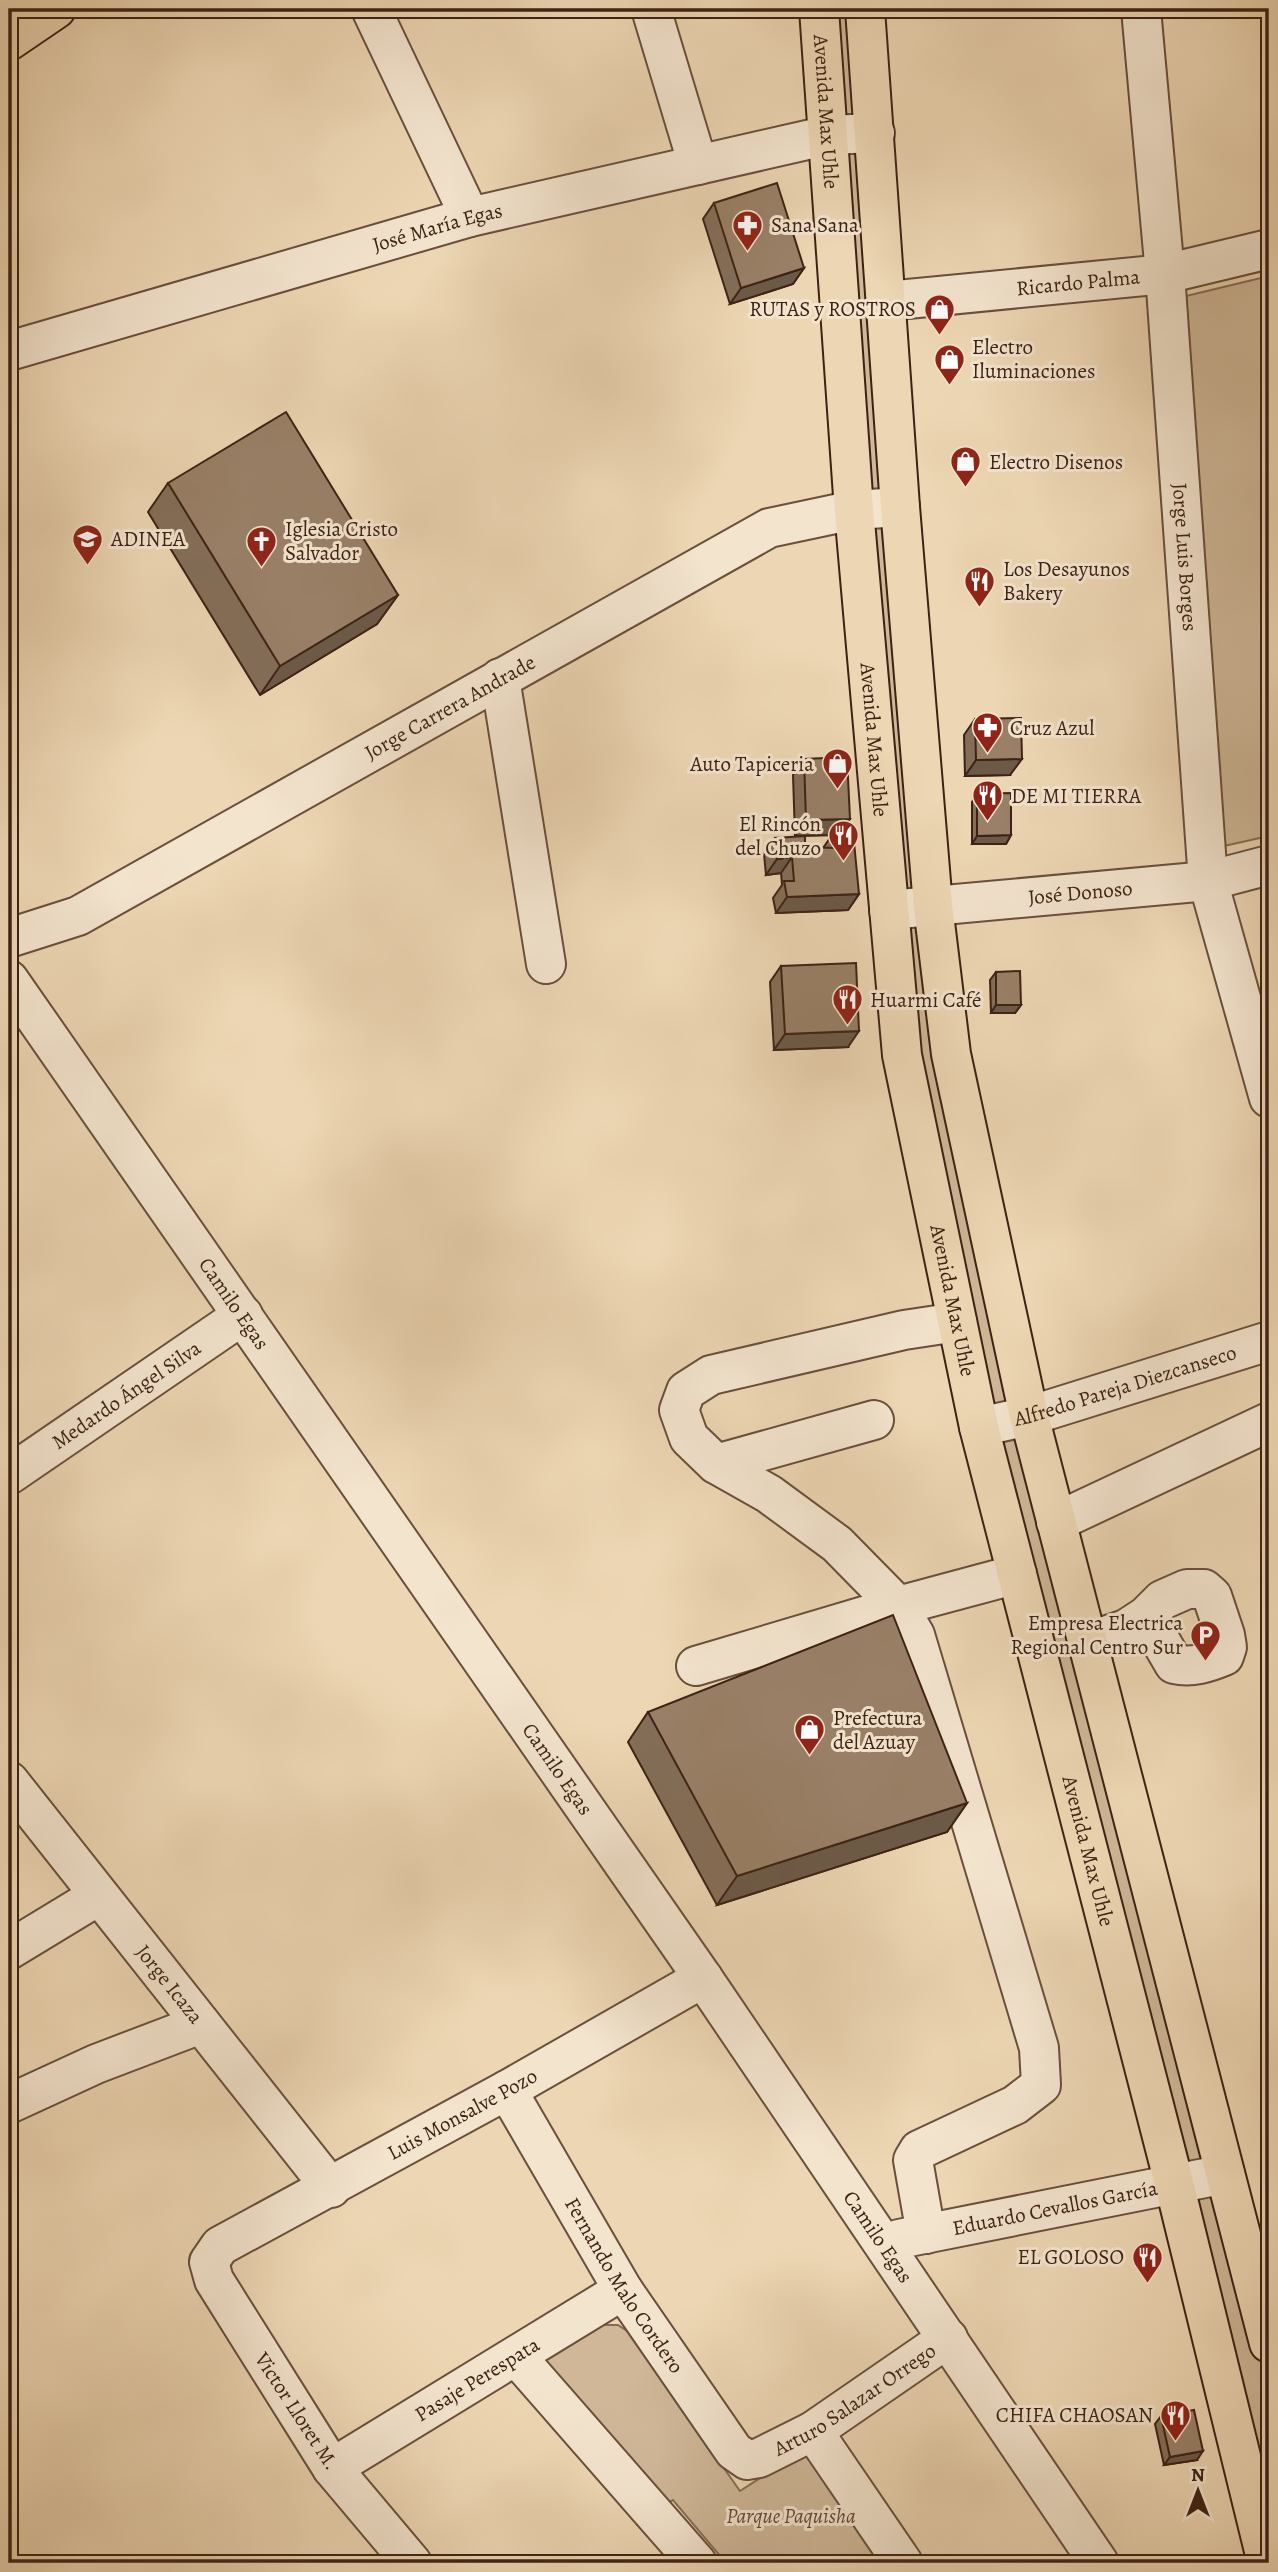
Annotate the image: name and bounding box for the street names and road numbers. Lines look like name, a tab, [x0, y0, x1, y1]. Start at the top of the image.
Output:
street label: Avenida Max Uhle	[807, 33, 846, 190]
street label: José María Egas	[369, 196, 505, 259]
street label: Ricardo Palma	[1015, 262, 1141, 302]
street label: Jorge Luis Borges	[1166, 482, 1204, 632]
street label: Jorge Carrera Andrade	[360, 648, 540, 766]
street label: Avenida Max Uhle	[853, 661, 895, 818]
street label: José Donoso	[1027, 874, 1134, 911]
street label: Avenida Max Uhle	[923, 1221, 982, 1379]
street label: Camilo Egas	[192, 1252, 276, 1355]
street label: Medardo Ángel Silva	[46, 1334, 207, 1456]
street label: Alfredo Pareja Diezcanseco	[1011, 1338, 1240, 1433]
street label: Camilo Egas	[516, 1717, 599, 1821]
street label: Avenida Max Uhle	[1055, 1772, 1121, 1929]
street label: Jorge Icaza	[130, 1939, 210, 2030]
street label: Luis Monsalve Pozo	[382, 2062, 542, 2167]
street label: Eduardo Cevallos García	[950, 2174, 1160, 2242]
street label: Camilo Egas	[837, 2185, 919, 2289]
street label: Fernando Malo Cordero	[558, 2192, 690, 2379]
street label: Pasaje Perespata	[409, 2330, 545, 2428]
street label: Arturo Salazar Orrego	[768, 2337, 941, 2463]
street label: Victor Lloret M.	[248, 2346, 346, 2475]

